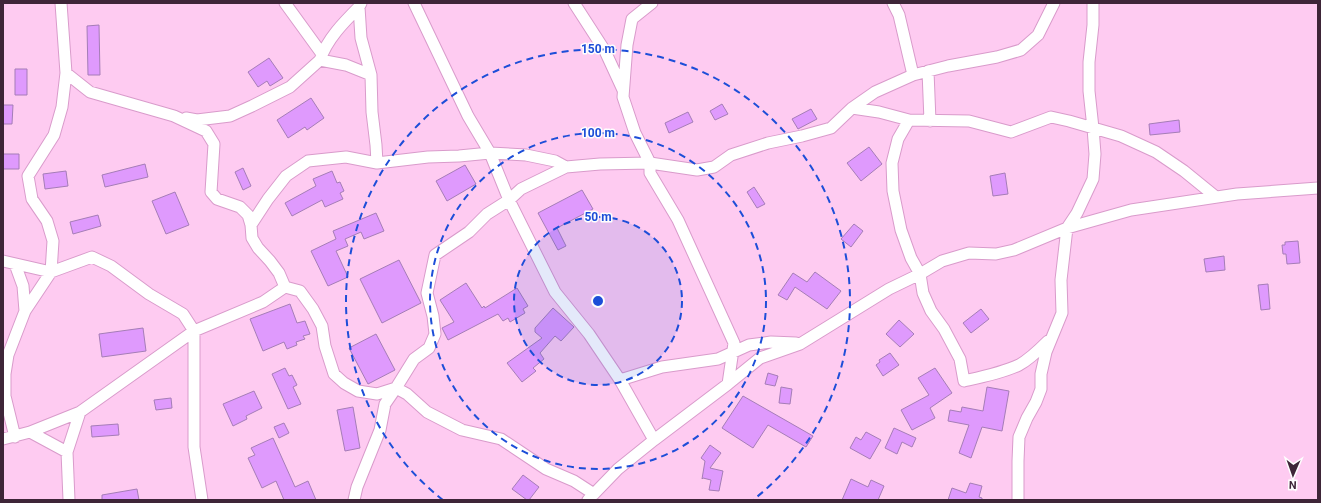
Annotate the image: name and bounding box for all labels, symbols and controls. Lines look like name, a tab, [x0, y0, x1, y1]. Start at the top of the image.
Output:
text: 150 m	[581, 42, 615, 56]
text: 100 m	[581, 126, 615, 140]
text: 50 m	[584, 210, 612, 224]
centre of rings	[591, 294, 605, 308]
north arrow	[1273, 455, 1313, 495]
text: N	[1288, 478, 1297, 491]

